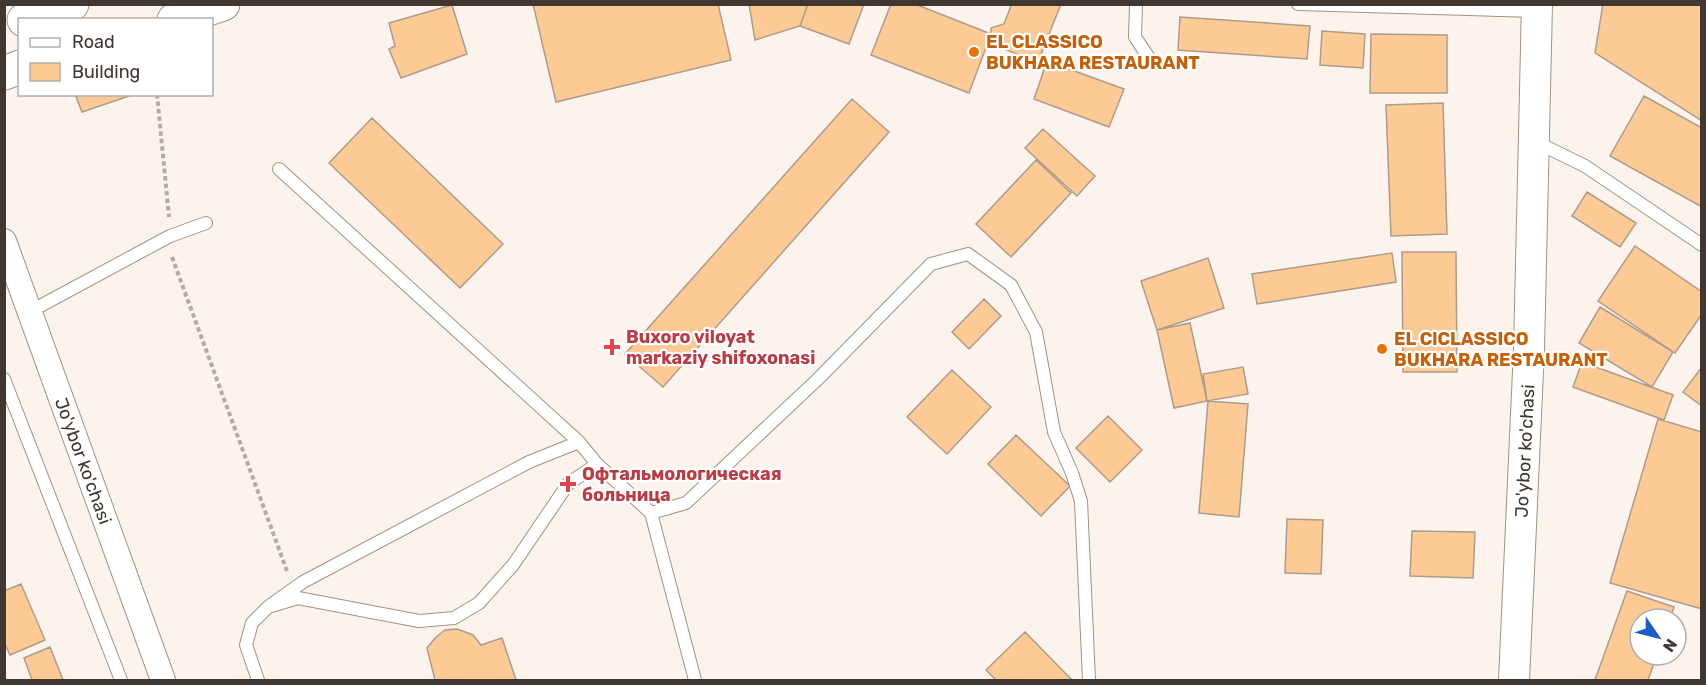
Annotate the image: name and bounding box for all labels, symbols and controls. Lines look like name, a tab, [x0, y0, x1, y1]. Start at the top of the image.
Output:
legend	[18, 18, 213, 96]
text: Road	[72, 31, 115, 53]
place label: EL CLASSICO BUKHARA RESTAURANT	[986, 31, 1200, 74]
marker: EL CLASSICO BUKHARA RESTAURANT	[967, 45, 981, 59]
text: Building	[72, 61, 140, 83]
place label: Buxoro viloyat markaziy shifoxonasi	[626, 326, 815, 369]
place label: EL ClCLASSICO BUKHARA RESTAURANT	[1394, 328, 1608, 371]
marker: Buxoro viloyat markaziy shifoxonasi	[603, 338, 621, 356]
marker: EL ClCLASSICO BUKHARA RESTAURANT	[1375, 342, 1389, 356]
street label: Jo'ybor ko'chasi	[1511, 384, 1539, 518]
street label: Jo'ybor ko'chasi	[50, 395, 116, 527]
place label: Офтальмологическая больница	[582, 463, 782, 506]
marker: Офтальмологическая больница	[559, 475, 577, 493]
north arrow	[1628, 607, 1688, 667]
text: N	[1659, 635, 1681, 655]

